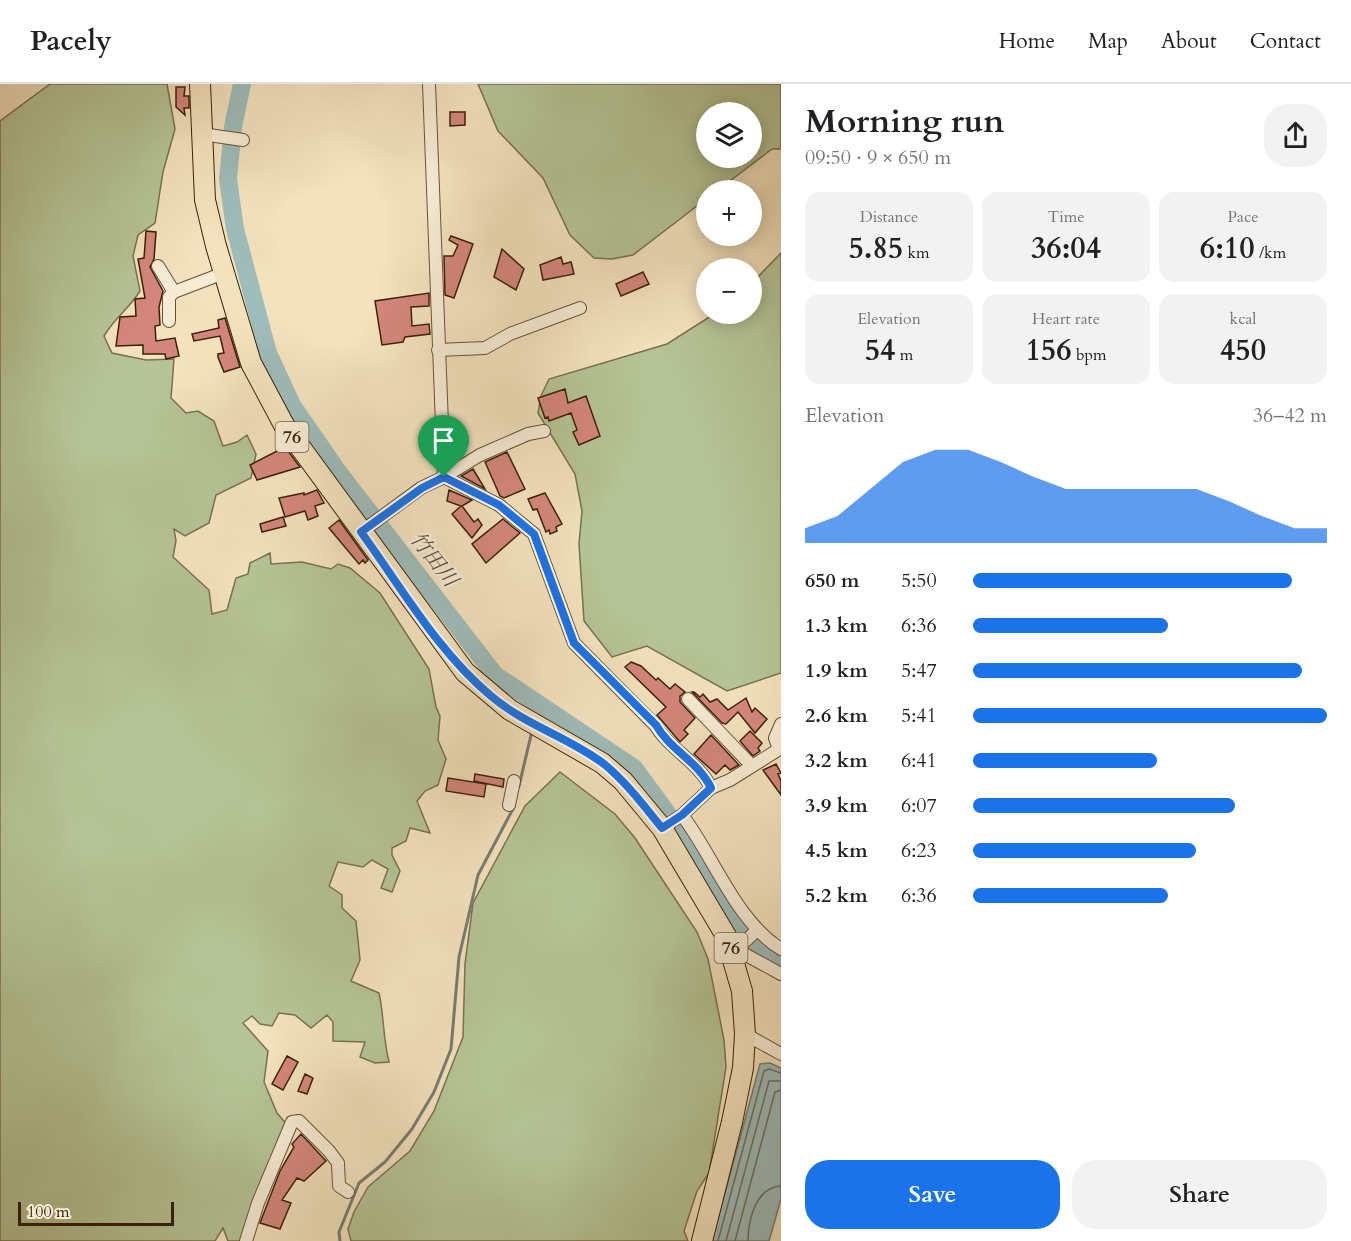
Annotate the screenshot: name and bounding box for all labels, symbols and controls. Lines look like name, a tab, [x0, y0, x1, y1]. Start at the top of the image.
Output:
text: Pacely	[30, 22, 112, 60]
text: Home	[999, 27, 1055, 56]
text: Map	[1088, 27, 1128, 56]
text: About	[1161, 27, 1217, 56]
text: Contact	[1250, 27, 1321, 56]
text: Morning run	[805, 99, 1005, 144]
map controls	[696, 102, 762, 324]
button: layers	[696, 102, 762, 168]
button: share	[1264, 104, 1327, 167]
text: 09:50 · 9 × 650 m	[805, 144, 951, 171]
button: +	[696, 180, 762, 246]
text: Distance	[860, 206, 918, 228]
text: Time	[1047, 206, 1085, 228]
text: Pace	[1228, 206, 1258, 228]
text: 5.85	[848, 228, 903, 269]
text: 36:04	[1031, 228, 1101, 269]
text: 6:10	[1200, 228, 1255, 269]
text: km	[903, 242, 930, 264]
text: /km	[1255, 242, 1286, 264]
button: −	[696, 258, 762, 324]
text: Elevation	[857, 308, 921, 330]
text: Heart rate	[1032, 308, 1100, 330]
text: kcal	[1230, 308, 1256, 330]
text: 54	[865, 330, 895, 371]
text: 156	[1025, 330, 1072, 371]
text: 450	[1220, 330, 1266, 371]
text: m	[895, 344, 913, 366]
text: bpm	[1072, 344, 1107, 366]
text: Elevation	[805, 402, 884, 429]
text: 36–42 m	[1253, 402, 1327, 429]
pin	[418, 415, 469, 477]
road number: 76	[276, 422, 308, 452]
icon: arrive	[427, 424, 460, 457]
water label: 竹田川	[403, 526, 466, 595]
text: 650 m	[805, 567, 860, 594]
text: 5:50	[901, 567, 937, 594]
text: 1.3 km	[805, 612, 868, 639]
text: 6:36	[901, 612, 937, 639]
text: 1.9 km	[805, 657, 868, 684]
text: 5:47	[901, 657, 937, 684]
text: 2.6 km	[805, 702, 868, 729]
text: 5:41	[901, 702, 937, 729]
text: 3.2 km	[805, 747, 868, 774]
text: 6:41	[901, 747, 937, 774]
text: 3.9 km	[805, 792, 868, 819]
text: 6:07	[901, 792, 937, 819]
text: 4.5 km	[805, 837, 868, 864]
text: 6:23	[901, 837, 937, 864]
text: 5.2 km	[805, 882, 868, 909]
text: 6:36	[901, 882, 937, 909]
road number: 76	[714, 933, 748, 963]
button: Save	[805, 1160, 1060, 1229]
button: Share	[1072, 1160, 1327, 1229]
scale bar	[18, 1199, 174, 1226]
text: 100 m	[27, 1201, 69, 1223]

